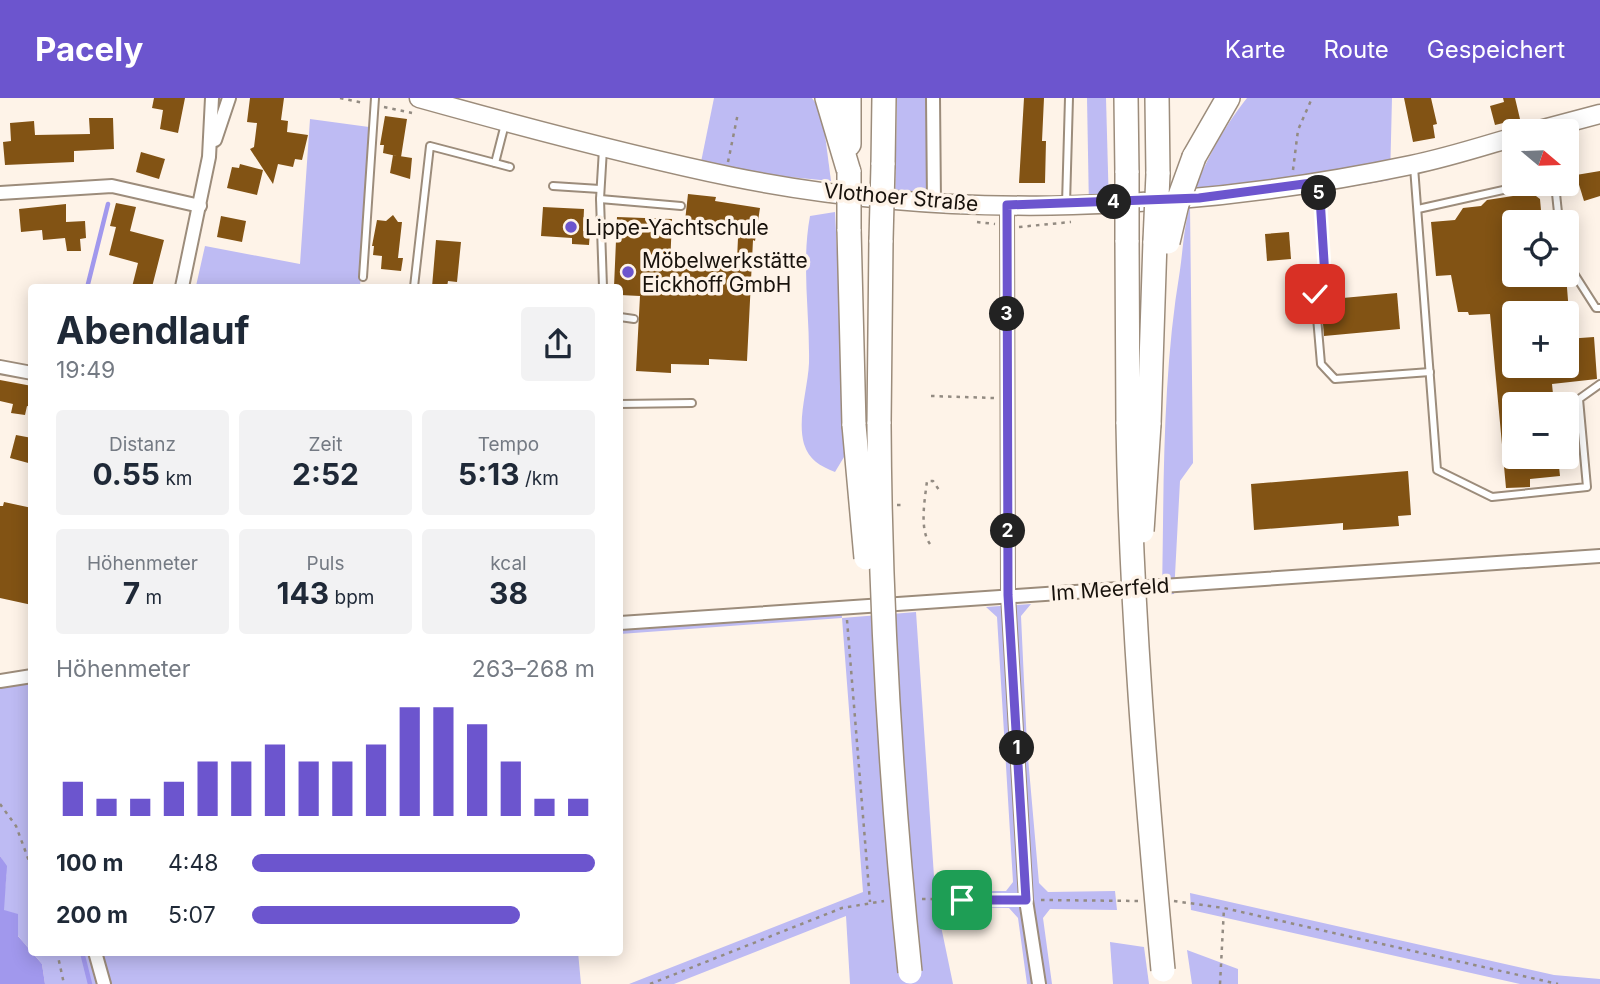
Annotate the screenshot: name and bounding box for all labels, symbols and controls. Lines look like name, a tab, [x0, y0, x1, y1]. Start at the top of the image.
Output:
text: Pacely	[35, 29, 143, 69]
text: Karte	[1225, 35, 1285, 64]
text: Route	[1323, 35, 1389, 64]
text: Gespeichert	[1427, 35, 1565, 64]
north arrow	[1502, 119, 1578, 196]
map controls	[1502, 119, 1579, 469]
pin: 5	[1302, 176, 1336, 210]
street label: Vlothoer Straße	[823, 178, 979, 216]
text: 5	[1312, 181, 1325, 204]
pin: 4	[1096, 184, 1132, 220]
text: 4	[1107, 190, 1120, 213]
button: locate	[1502, 210, 1579, 287]
place label: Lippe-Yachtschule	[585, 215, 769, 240]
marker: Lippe-Yachtschule	[563, 219, 579, 235]
place label: Möbelwerkstätte Eickhoff GmbH	[642, 248, 808, 297]
marker: Möbelwerkstätte Eickhoff GmbH	[620, 264, 636, 280]
pin	[1285, 264, 1345, 324]
icon: check	[1296, 275, 1334, 313]
pin: 3	[990, 296, 1024, 332]
button: +	[1502, 301, 1579, 378]
text: 3	[1000, 302, 1013, 325]
text: Abendlauf	[56, 307, 250, 353]
button: share	[521, 307, 595, 381]
text: 19:49	[56, 356, 115, 384]
button: −	[1502, 392, 1579, 469]
text: Distanz	[109, 433, 176, 456]
text: Zeit	[309, 433, 342, 456]
text: Tempo	[478, 433, 539, 456]
text: 0.55	[93, 456, 160, 492]
text: 2:52	[292, 456, 359, 492]
text: 5:13	[458, 456, 520, 492]
text: km	[160, 467, 192, 490]
text: /km	[520, 467, 559, 490]
pin: 2	[990, 514, 1026, 548]
text: 2	[1002, 519, 1013, 542]
text: Höhenmeter	[87, 552, 198, 575]
text: Puls	[307, 552, 345, 575]
text: kcal	[490, 552, 527, 575]
street label: Im Meerfeld	[1050, 572, 1170, 606]
text: 7	[123, 575, 140, 611]
text: 143	[277, 575, 329, 611]
text: 38	[489, 575, 528, 611]
text: m	[140, 586, 162, 609]
text: bpm	[329, 586, 374, 609]
text: Höhenmeter	[56, 655, 190, 683]
text: 263–268 m	[472, 655, 595, 683]
pin: 1	[1000, 730, 1034, 766]
text: 1	[1012, 736, 1021, 759]
text: 100 m	[56, 849, 123, 877]
text: 4:48	[168, 849, 219, 877]
pin	[932, 870, 992, 930]
icon: arrive	[943, 881, 981, 919]
text: 200 m	[56, 901, 128, 929]
text: 5:07	[168, 901, 216, 929]

